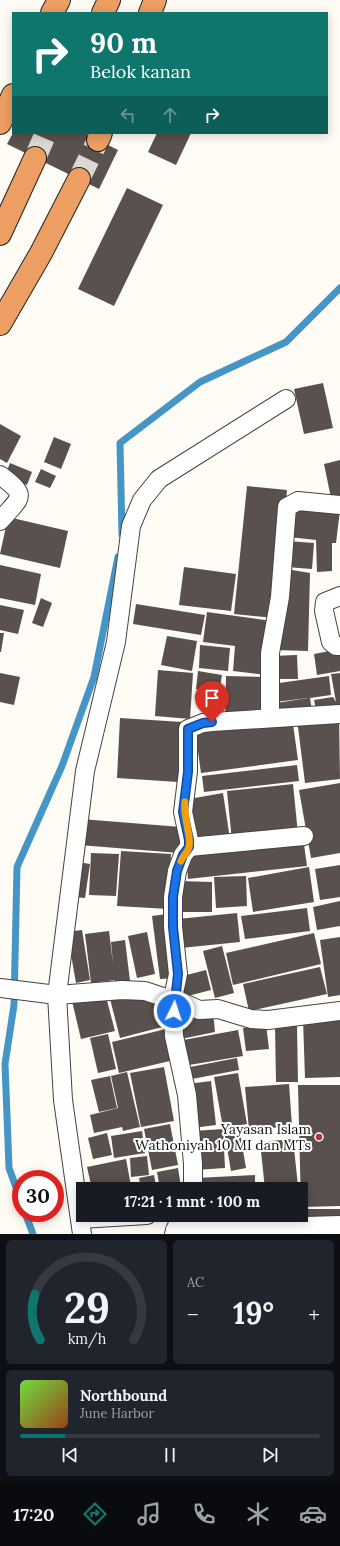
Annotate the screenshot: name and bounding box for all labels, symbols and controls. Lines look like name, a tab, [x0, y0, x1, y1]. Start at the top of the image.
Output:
text: 90 m	[90, 25, 157, 61]
icon: right	[24, 28, 76, 80]
text: Belok kanan	[90, 60, 191, 83]
icon: left	[117, 104, 139, 126]
icon: ahead	[159, 104, 181, 126]
icon: right	[201, 104, 223, 126]
pin	[195, 681, 229, 722]
icon: arrive	[201, 687, 223, 709]
position arrow	[153, 990, 195, 1032]
place label: Yayasan Islam Wathoniyah 10 MI dan MTs	[135, 1120, 311, 1154]
marker: Yayasan Islam Wathoniyah 10 MI dan MTs	[314, 1132, 324, 1142]
speed limit sign: 30	[12, 1170, 64, 1222]
text: 17:21 · 1 mnt · 100 m	[124, 1192, 260, 1211]
text: AC	[187, 1274, 204, 1291]
text: 29	[63, 1281, 110, 1334]
text: 19°	[233, 1294, 274, 1332]
text: −	[187, 1300, 199, 1328]
text: +	[308, 1300, 320, 1328]
text: km/h	[67, 1330, 106, 1349]
text: Northbound	[80, 1386, 167, 1405]
text: June Harbor	[80, 1405, 154, 1422]
icon: previous	[59, 1444, 81, 1466]
icon: pause	[159, 1444, 181, 1466]
icon: next	[259, 1444, 281, 1466]
icon: directions	[81, 1500, 109, 1528]
icon: music	[135, 1500, 163, 1528]
icon: phone	[190, 1500, 218, 1528]
icon: climate	[244, 1500, 272, 1528]
icon: car	[299, 1500, 327, 1528]
text: 17:20	[13, 1503, 55, 1526]

